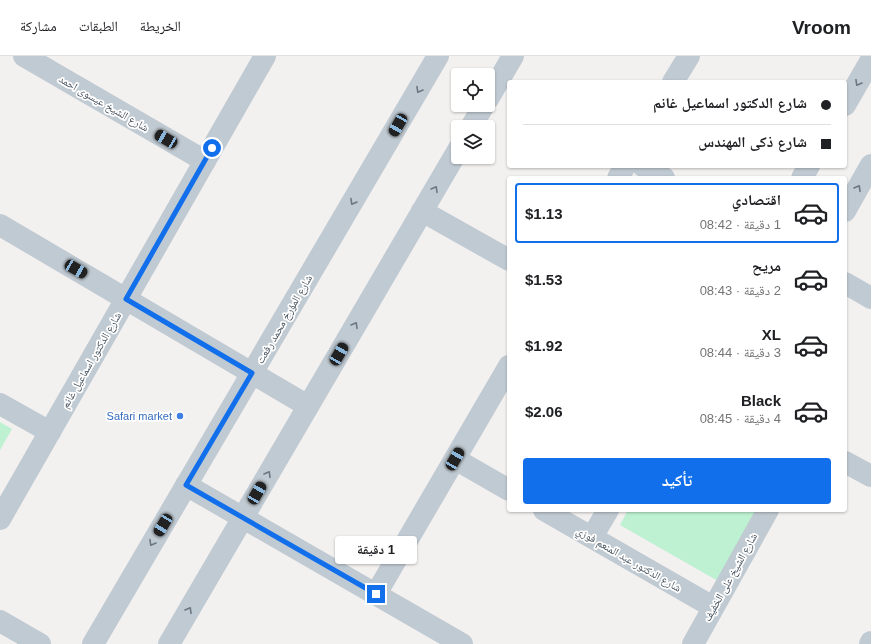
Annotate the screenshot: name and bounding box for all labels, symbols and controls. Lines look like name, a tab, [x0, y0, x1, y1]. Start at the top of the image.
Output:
text: Vroom	[792, 17, 851, 38]
text: مشاركة	[20, 18, 57, 34]
text: الطبقات	[79, 18, 118, 34]
text: الخريطة	[140, 18, 181, 34]
map controls	[451, 68, 495, 164]
button: locate	[451, 68, 495, 112]
street label: شارع الشيخ عيسوى احمد	[56, 72, 151, 134]
one-way arrow	[855, 79, 863, 86]
one-way arrow	[416, 86, 423, 93]
text: شارع الدكتور اسماعيل غانم	[653, 94, 807, 111]
car	[387, 112, 409, 138]
button: layers	[451, 120, 495, 164]
car	[153, 128, 179, 150]
text: شارع ذكى المهندس	[698, 133, 807, 150]
route start	[203, 139, 221, 157]
one-way arrow	[853, 185, 861, 192]
one-way arrow	[431, 186, 438, 193]
text: اقتصادي	[732, 191, 781, 208]
icon: car	[793, 195, 829, 231]
one-way arrow	[350, 198, 357, 205]
text: $1.13	[525, 205, 563, 222]
text: 1 دقيقة · 08:42	[700, 217, 781, 232]
text: مريح	[752, 257, 781, 274]
car	[63, 258, 89, 280]
icon: car	[793, 261, 829, 297]
text: $1.53	[525, 271, 563, 288]
street label: شارع المؤرخ محمد رفعت	[254, 272, 315, 366]
text: 2 دقيقة · 08:43	[700, 283, 781, 298]
street label: شارع الدكتور اسماعيل غانم	[59, 310, 125, 411]
one-way arrow	[351, 322, 358, 330]
text: XL	[762, 326, 781, 343]
icon: car	[793, 327, 829, 363]
text: $1.92	[525, 337, 563, 354]
car	[328, 341, 350, 367]
text: 3 دقيقة · 08:44	[700, 345, 781, 360]
text: Black	[741, 392, 781, 409]
icon: car	[793, 393, 829, 429]
text: $2.06	[525, 403, 563, 420]
place label: Safari market	[107, 410, 172, 422]
marker: Safari market	[175, 411, 185, 421]
text: 4 دقيقة · 08:45	[700, 411, 781, 426]
car	[444, 446, 466, 472]
button: تأكيد	[523, 458, 831, 504]
one-way arrow	[264, 471, 271, 478]
car	[246, 480, 268, 506]
car	[152, 512, 174, 538]
street label: شارع الدكتور عبد المنعم فوزي	[573, 524, 684, 596]
street label: شارع الشيخ على الخفيف	[701, 531, 760, 624]
callout: 1 دقيقة	[335, 536, 417, 564]
one-way arrow	[150, 539, 157, 546]
text: 1 دقيقة	[357, 542, 395, 557]
route end	[367, 585, 385, 603]
one-way arrow	[184, 607, 191, 614]

